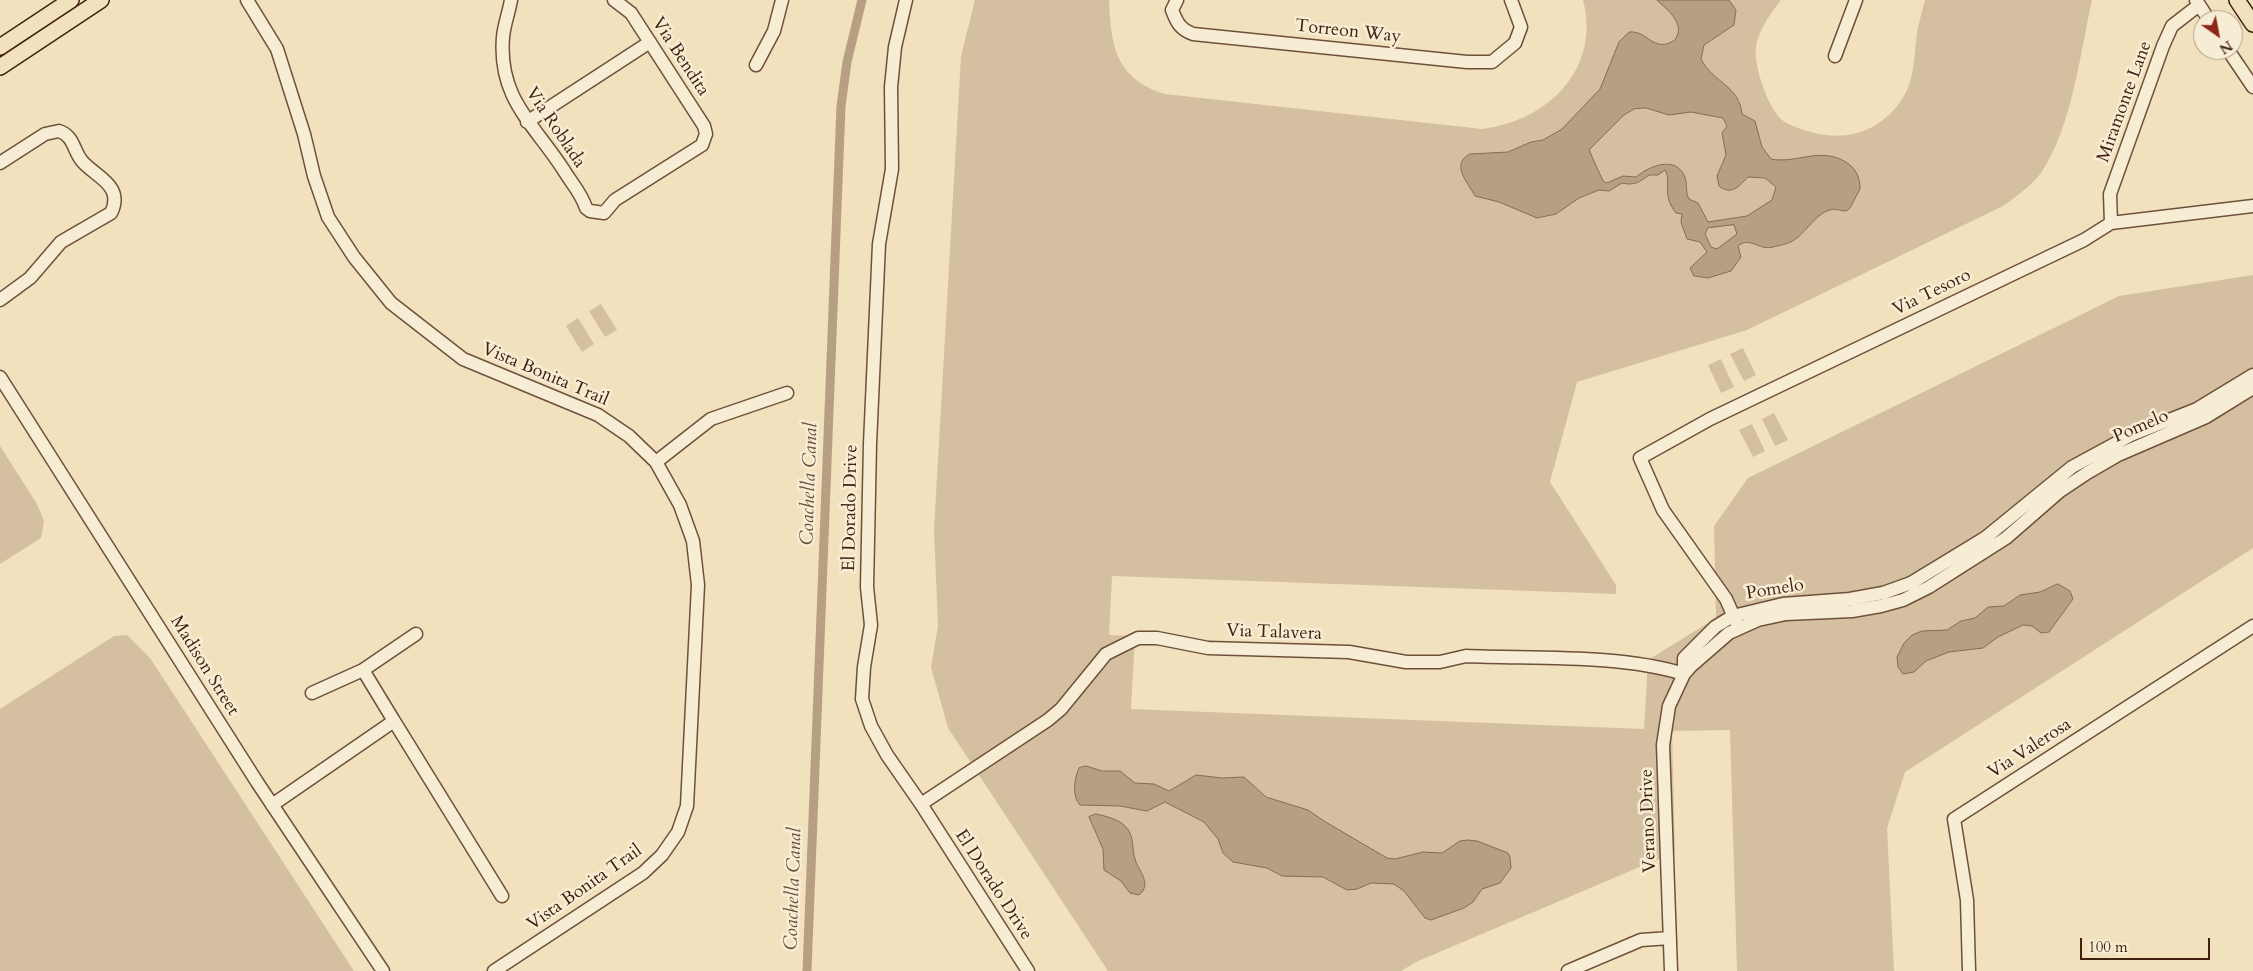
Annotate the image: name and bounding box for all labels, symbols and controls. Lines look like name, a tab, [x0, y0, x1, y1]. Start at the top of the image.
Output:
north arrow	[2193, 10, 2243, 60]
street label: Via Bendita	[647, 14, 713, 100]
street label: Torreon Way	[1294, 16, 1402, 48]
text: N	[2216, 36, 2236, 58]
street label: Miramonte Lane	[2093, 38, 2157, 166]
street label: Via Roblada	[520, 84, 590, 172]
street label: Via Tesoro	[1889, 265, 1975, 321]
street label: Vista Bonita Trail	[478, 339, 612, 411]
street label: Pomelo	[2110, 406, 2172, 448]
water label: Coachella Canal	[796, 422, 824, 546]
street label: El Dorado Drive	[839, 444, 863, 572]
street label: Pomelo	[1745, 575, 1805, 605]
street label: Madison Street	[165, 612, 243, 720]
street label: Via Talavera	[1226, 621, 1322, 645]
street label: Via Valerosa	[1984, 714, 2076, 784]
street label: Verano Drive	[1636, 769, 1662, 873]
street label: El Dorado Drive	[949, 826, 1037, 944]
water label: Coachella Canal	[780, 827, 808, 951]
street label: Vista Bonita Trail	[523, 840, 647, 936]
scale bar	[2083, 928, 2213, 960]
text: 100 m	[2088, 937, 2128, 957]

